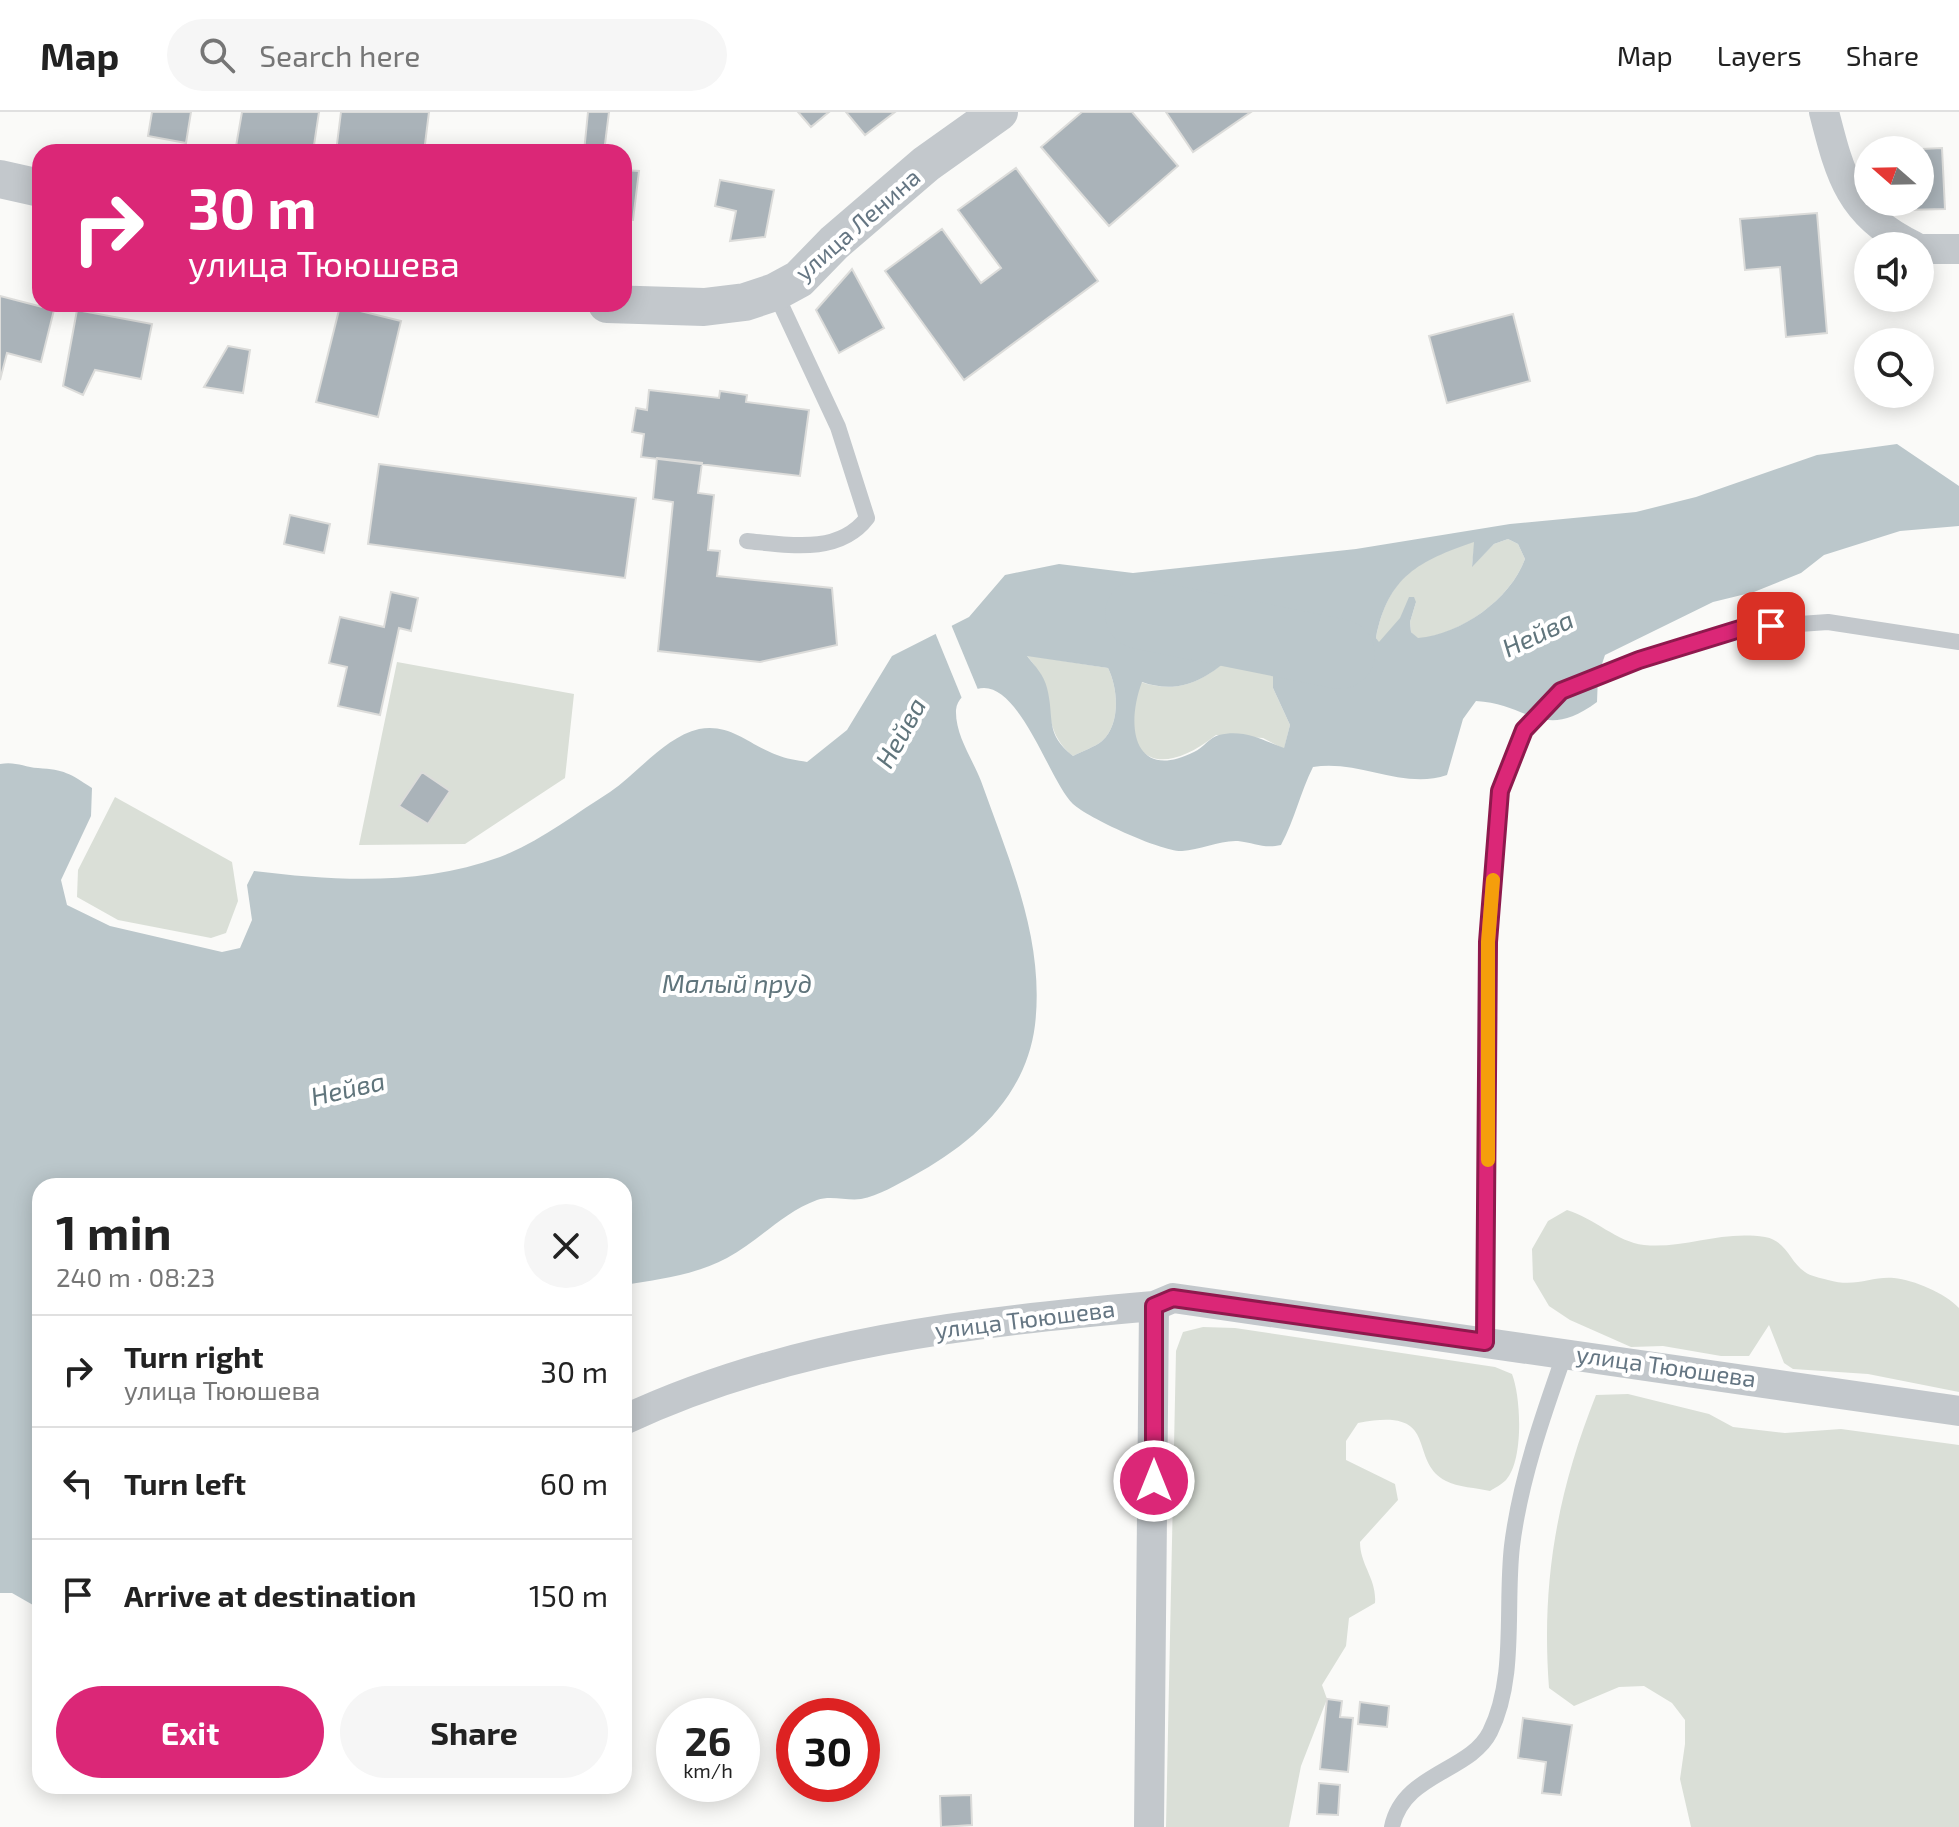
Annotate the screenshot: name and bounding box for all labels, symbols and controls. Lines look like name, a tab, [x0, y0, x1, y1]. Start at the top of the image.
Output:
search box	[167, 19, 727, 91]
text: Map	[40, 32, 119, 78]
icon: search	[195, 33, 239, 77]
text: Search here	[259, 37, 420, 73]
text: Map	[1617, 38, 1673, 72]
text: Layers	[1717, 38, 1802, 72]
text: Share	[1846, 38, 1919, 72]
north arrow	[1854, 136, 1934, 216]
map controls	[1854, 136, 1934, 408]
street label: улица Ленина	[789, 162, 926, 287]
text: 30 m	[188, 173, 317, 240]
icon: right	[56, 176, 160, 280]
button: sound	[1854, 232, 1934, 312]
text: улица Тююшева	[188, 241, 460, 284]
button: search	[1854, 328, 1934, 408]
pin	[1737, 592, 1805, 660]
water label: Нейва	[1497, 603, 1578, 663]
icon: arrive	[1749, 604, 1793, 648]
water label: Нейва	[868, 692, 931, 773]
water label: Малый пруд	[662, 967, 812, 998]
water label: Нейва	[307, 1064, 388, 1111]
text: 1 min	[56, 1202, 172, 1260]
button: close	[524, 1204, 608, 1288]
text: 240 m · 08:23	[56, 1261, 215, 1292]
street label: улица Тююшева	[933, 1293, 1117, 1345]
text: Turn right	[124, 1338, 264, 1374]
street label: улица Тююшева	[1574, 1339, 1758, 1393]
icon: right	[56, 1349, 100, 1393]
text: 30 m	[540, 1353, 608, 1389]
text: улица Тююшева	[124, 1374, 320, 1405]
position arrow	[1112, 1439, 1196, 1523]
icon: left	[56, 1461, 100, 1505]
text: Turn left	[124, 1465, 246, 1501]
text: 60 m	[540, 1465, 608, 1501]
icon: arrive	[56, 1573, 100, 1617]
text: Arrive at destination	[124, 1577, 416, 1613]
text: 150 m	[529, 1577, 608, 1613]
button: Exit	[56, 1686, 324, 1778]
button: Share	[340, 1686, 608, 1778]
speed limit sign: 30	[776, 1698, 880, 1802]
text: 26	[685, 1716, 731, 1764]
text: km/h	[683, 1758, 733, 1782]

